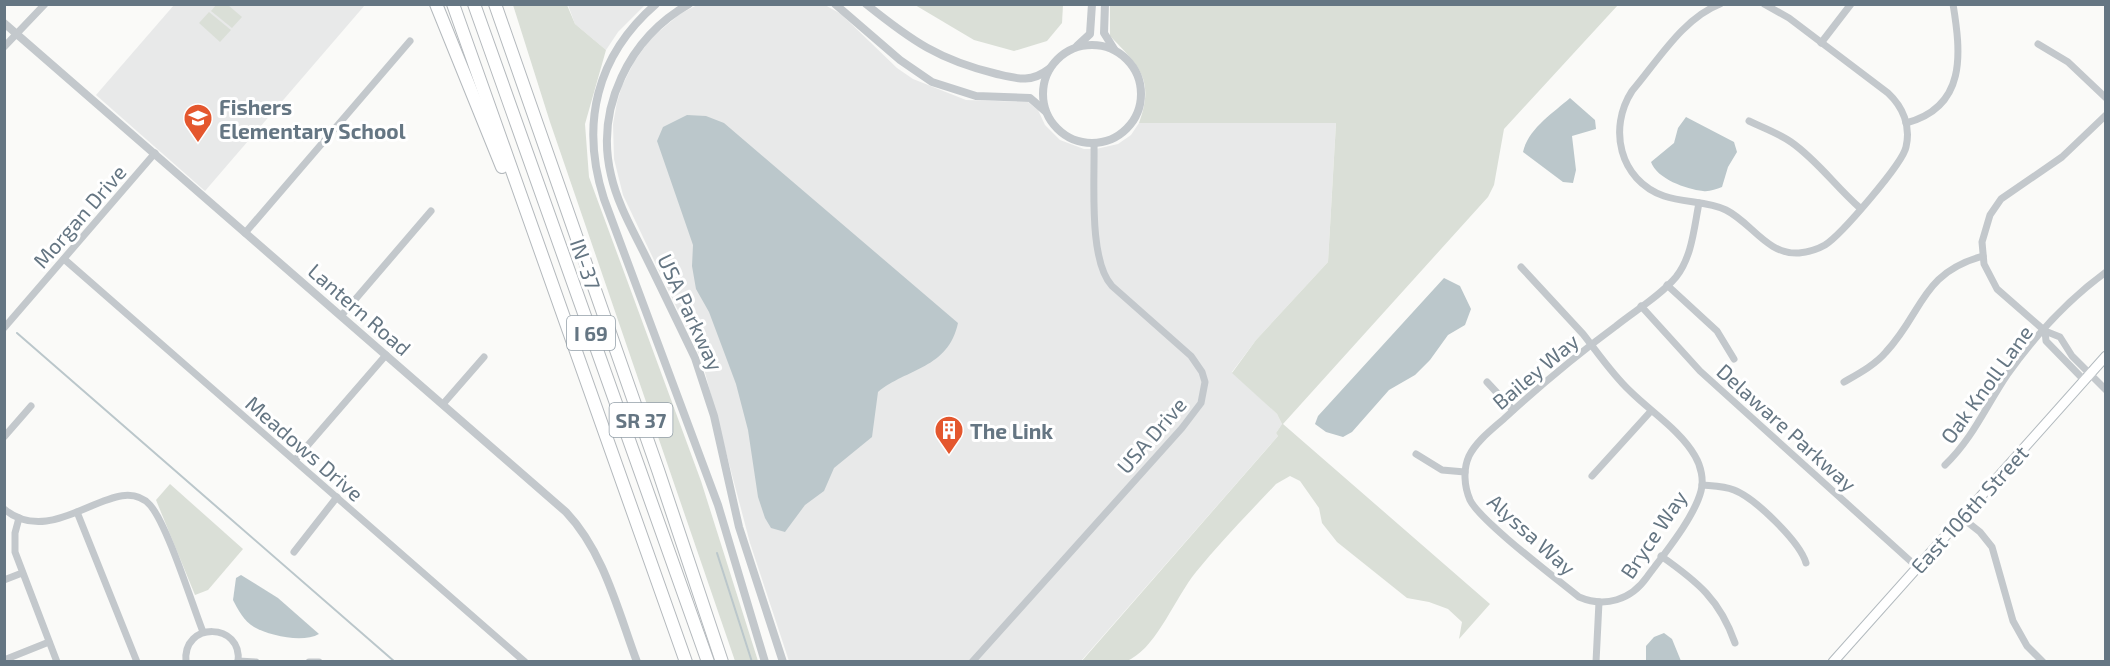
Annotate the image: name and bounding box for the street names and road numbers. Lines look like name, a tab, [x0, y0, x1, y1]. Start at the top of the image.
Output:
street label: Morgan Drive	[27, 159, 131, 273]
street label: IN-37	[566, 235, 606, 293]
street label: USA Parkway	[653, 250, 729, 374]
street label: Lantern Road	[304, 258, 416, 360]
road number: I 69	[567, 316, 615, 350]
street label: Oak Knoll Lane	[1935, 320, 2037, 448]
street label: Bailey Way	[1487, 328, 1583, 414]
street label: Delaware Parkway	[1712, 358, 1862, 496]
street label: Meadows Drive	[241, 390, 369, 506]
street label: USA Drive	[1111, 392, 1191, 478]
road number: SR 37	[610, 403, 672, 437]
street label: East 106th Street	[1905, 440, 2033, 578]
street label: Bryce Way	[1615, 485, 1691, 583]
street label: Alyssa Way	[1483, 488, 1581, 580]

